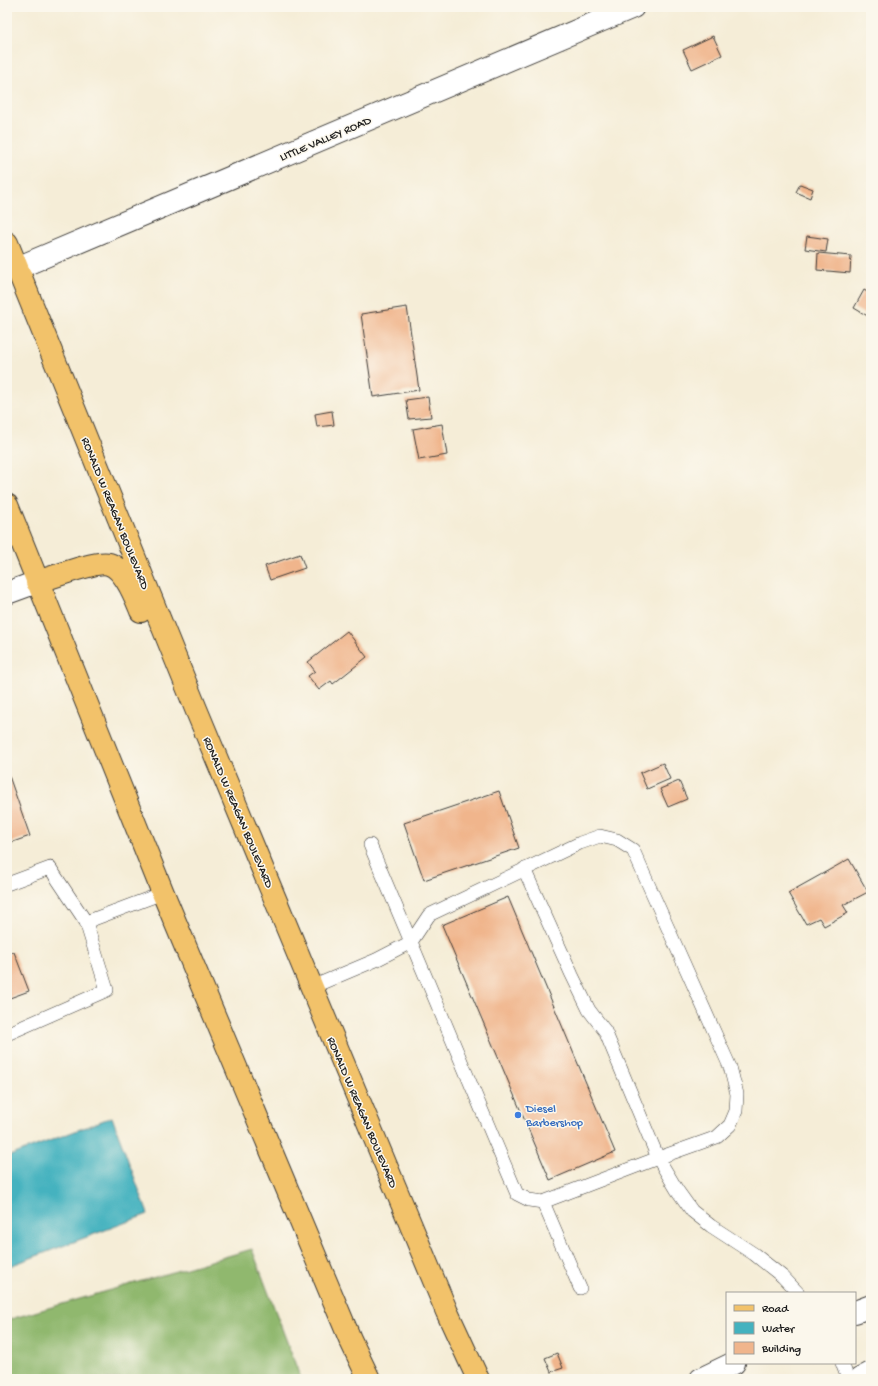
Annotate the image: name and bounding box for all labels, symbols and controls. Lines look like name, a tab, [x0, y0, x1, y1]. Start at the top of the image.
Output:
street label: LITTLE VALLEY ROAD	[278, 114, 374, 165]
street label: RONALD W REAGAN BOULEVARD	[77, 436, 151, 592]
street label: RONALD W REAGAN BOULEVARD	[199, 735, 275, 891]
street label: RONALD W REAGAN BOULEVARD	[323, 1035, 399, 1191]
place label: Diesel Barbershop	[525, 1103, 583, 1131]
marker: Diesel Barbershop	[513, 1110, 523, 1120]
legend	[726, 1292, 856, 1364]
text: Road	[762, 1303, 789, 1317]
text: Water	[762, 1323, 796, 1337]
text: Building	[761, 1343, 801, 1357]

